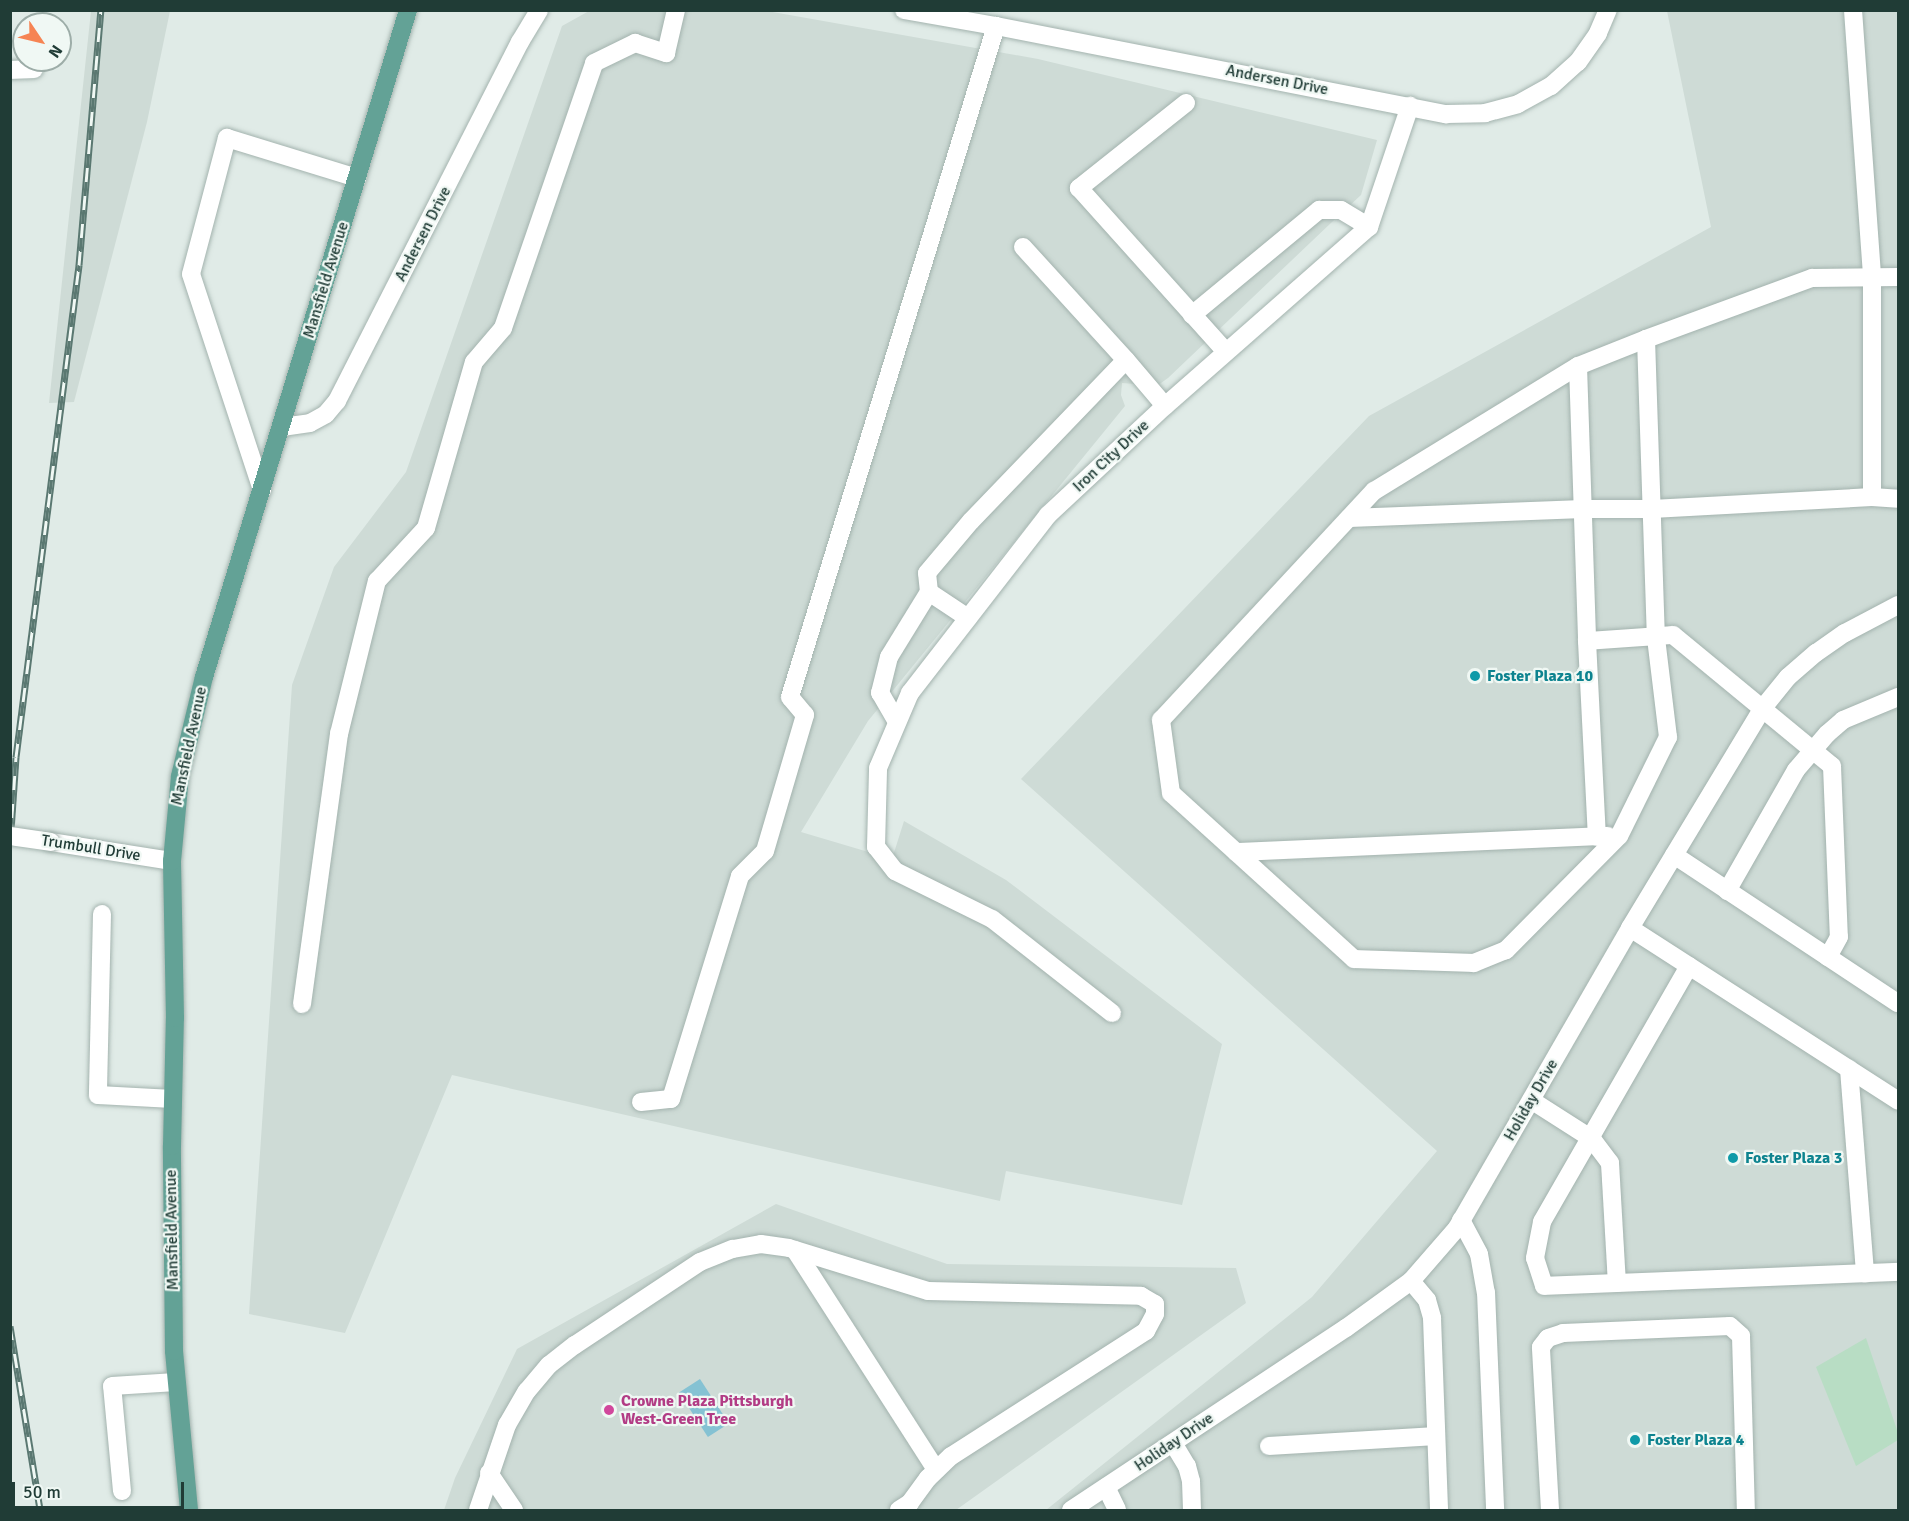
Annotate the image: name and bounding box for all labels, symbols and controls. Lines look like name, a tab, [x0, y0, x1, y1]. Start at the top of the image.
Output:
north arrow	[12, 12, 72, 72]
text: N	[44, 41, 66, 61]
street label: Andersen Drive	[1224, 61, 1330, 99]
street label: Andersen Drive	[391, 183, 455, 285]
street label: Mansfield Avenue	[299, 219, 353, 341]
street label: Iron City Drive	[1069, 416, 1153, 496]
place label: Foster Plaza 10	[1487, 666, 1593, 686]
marker: Foster Plaza 10	[1468, 669, 1482, 683]
street label: Mansfield Avenue	[167, 685, 211, 807]
street label: Trumbull Drive	[40, 831, 142, 865]
street label: Holiday Drive	[1500, 1056, 1562, 1144]
place label: Foster Plaza 3	[1745, 1148, 1842, 1168]
marker: Foster Plaza 3	[1726, 1151, 1740, 1165]
street label: Mansfield Avenue	[161, 1169, 183, 1291]
place label: Crowne Plaza Pittsburgh West-Green Tree	[621, 1391, 793, 1429]
marker: Crowne Plaza Pittsburgh West-Green Tree	[602, 1403, 616, 1417]
street label: Holiday Drive	[1131, 1409, 1217, 1475]
place label: Foster Plaza 4	[1647, 1430, 1744, 1450]
marker: Foster Plaza 4	[1628, 1433, 1642, 1447]
scale bar	[15, 1470, 188, 1508]
text: 50 m	[23, 1481, 61, 1503]

